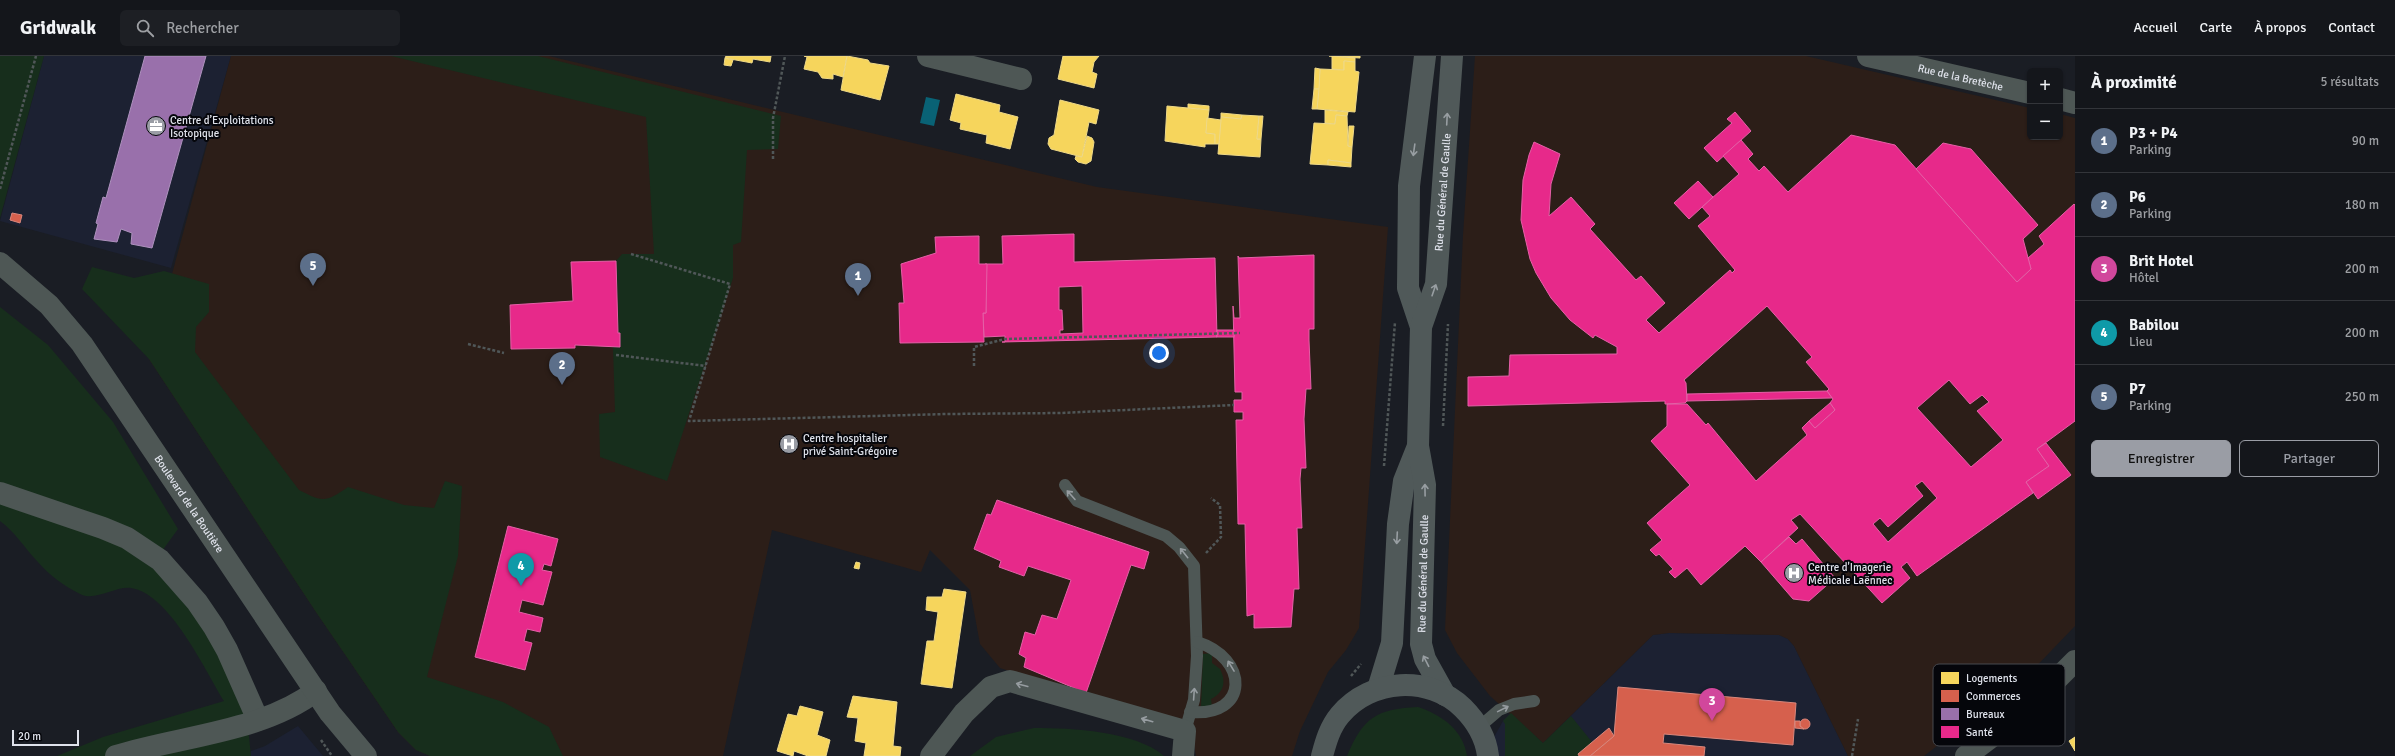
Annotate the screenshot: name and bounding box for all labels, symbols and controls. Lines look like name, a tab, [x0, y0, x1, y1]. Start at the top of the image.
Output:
search box	[120, 10, 400, 46]
text: Gridwalk	[20, 16, 96, 40]
icon: search	[134, 17, 156, 39]
text: Rechercher	[166, 19, 239, 37]
text: Accueil	[2133, 19, 2178, 36]
text: Carte	[2200, 19, 2232, 36]
text: À propos	[2254, 19, 2306, 36]
text: Contact	[2328, 19, 2375, 36]
street label: Rue de la Bretèche	[1917, 62, 2004, 94]
map controls	[2027, 68, 2063, 140]
button: +	[2027, 68, 2063, 104]
text: À proximité	[2091, 72, 2177, 93]
text: 5 résultats	[2320, 74, 2379, 90]
button: −	[2027, 104, 2063, 140]
one-way arrow	[1444, 113, 1451, 126]
place label: Centre d’Exploitations Isotopique	[170, 114, 274, 140]
office icon: Centre d’Exploitations Isotopique	[145, 115, 167, 137]
text: P3 + P4	[2129, 124, 2178, 142]
street label: Rue du Général de Gaulle	[1432, 133, 1454, 252]
text: 1	[2100, 133, 2108, 149]
text: 90 m	[2352, 133, 2379, 149]
text: Parking	[2129, 142, 2171, 158]
one-way arrow	[1410, 143, 1418, 156]
text: P6	[2129, 188, 2146, 206]
text: 2	[2100, 197, 2108, 213]
text: 180 m	[2345, 197, 2379, 213]
text: Parking	[2129, 206, 2171, 222]
text: Brit Hotel	[2129, 252, 2193, 270]
pin: 5	[300, 253, 326, 286]
text: 3	[2100, 261, 2108, 277]
text: 200 m	[2345, 261, 2379, 277]
pin: 1	[845, 263, 871, 296]
text: Hôtel	[2129, 270, 2159, 286]
one-way arrow	[1431, 284, 1438, 297]
text: Babilou	[2129, 316, 2179, 334]
text: 4	[2100, 325, 2108, 341]
text: 200 m	[2345, 325, 2379, 341]
text: Lieu	[2129, 334, 2153, 350]
your location	[1149, 343, 1169, 363]
pin: 2	[549, 352, 575, 385]
text: P7	[2129, 380, 2146, 398]
text: 5	[2100, 389, 2108, 405]
text: 250 m	[2345, 389, 2379, 405]
text: Parking	[2129, 398, 2171, 414]
place label: Centre hospitalier privé Saint-Grégoire	[803, 432, 897, 458]
hospital icon: Centre hospitalier privé Saint-Grégoire	[778, 433, 800, 455]
button: Enregistrer	[2091, 440, 2231, 477]
button: Partager	[2239, 440, 2379, 477]
street label: Boulevard de la Boutière	[151, 453, 226, 555]
one-way arrow	[1421, 484, 1429, 497]
one-way arrow	[1066, 490, 1076, 500]
street label: Rue du Général de Gaulle	[1415, 515, 1431, 633]
one-way arrow	[1393, 531, 1401, 544]
one-way arrow	[1180, 548, 1189, 559]
pin: 4	[508, 553, 534, 586]
place label: Centre d'Imagerie Médicale Laënnec	[1808, 561, 1892, 587]
hospital icon: Centre d'Imagerie Médicale Laënnec	[1783, 562, 1805, 584]
one-way arrow	[1422, 655, 1429, 667]
one-way arrow	[1226, 661, 1235, 672]
legend	[1933, 664, 2065, 746]
text: Logements	[1966, 672, 2018, 685]
one-way arrow	[1016, 680, 1029, 688]
one-way arrow	[1191, 688, 1198, 701]
pin: 3	[1699, 688, 1725, 721]
text: Commerces	[1966, 690, 2021, 703]
one-way arrow	[1497, 705, 1509, 712]
text: Bureaux	[1966, 708, 2005, 721]
one-way arrow	[1141, 716, 1154, 724]
text: Santé	[1966, 726, 1993, 739]
scale bar	[12, 728, 79, 747]
text: 20 m	[18, 730, 41, 743]

